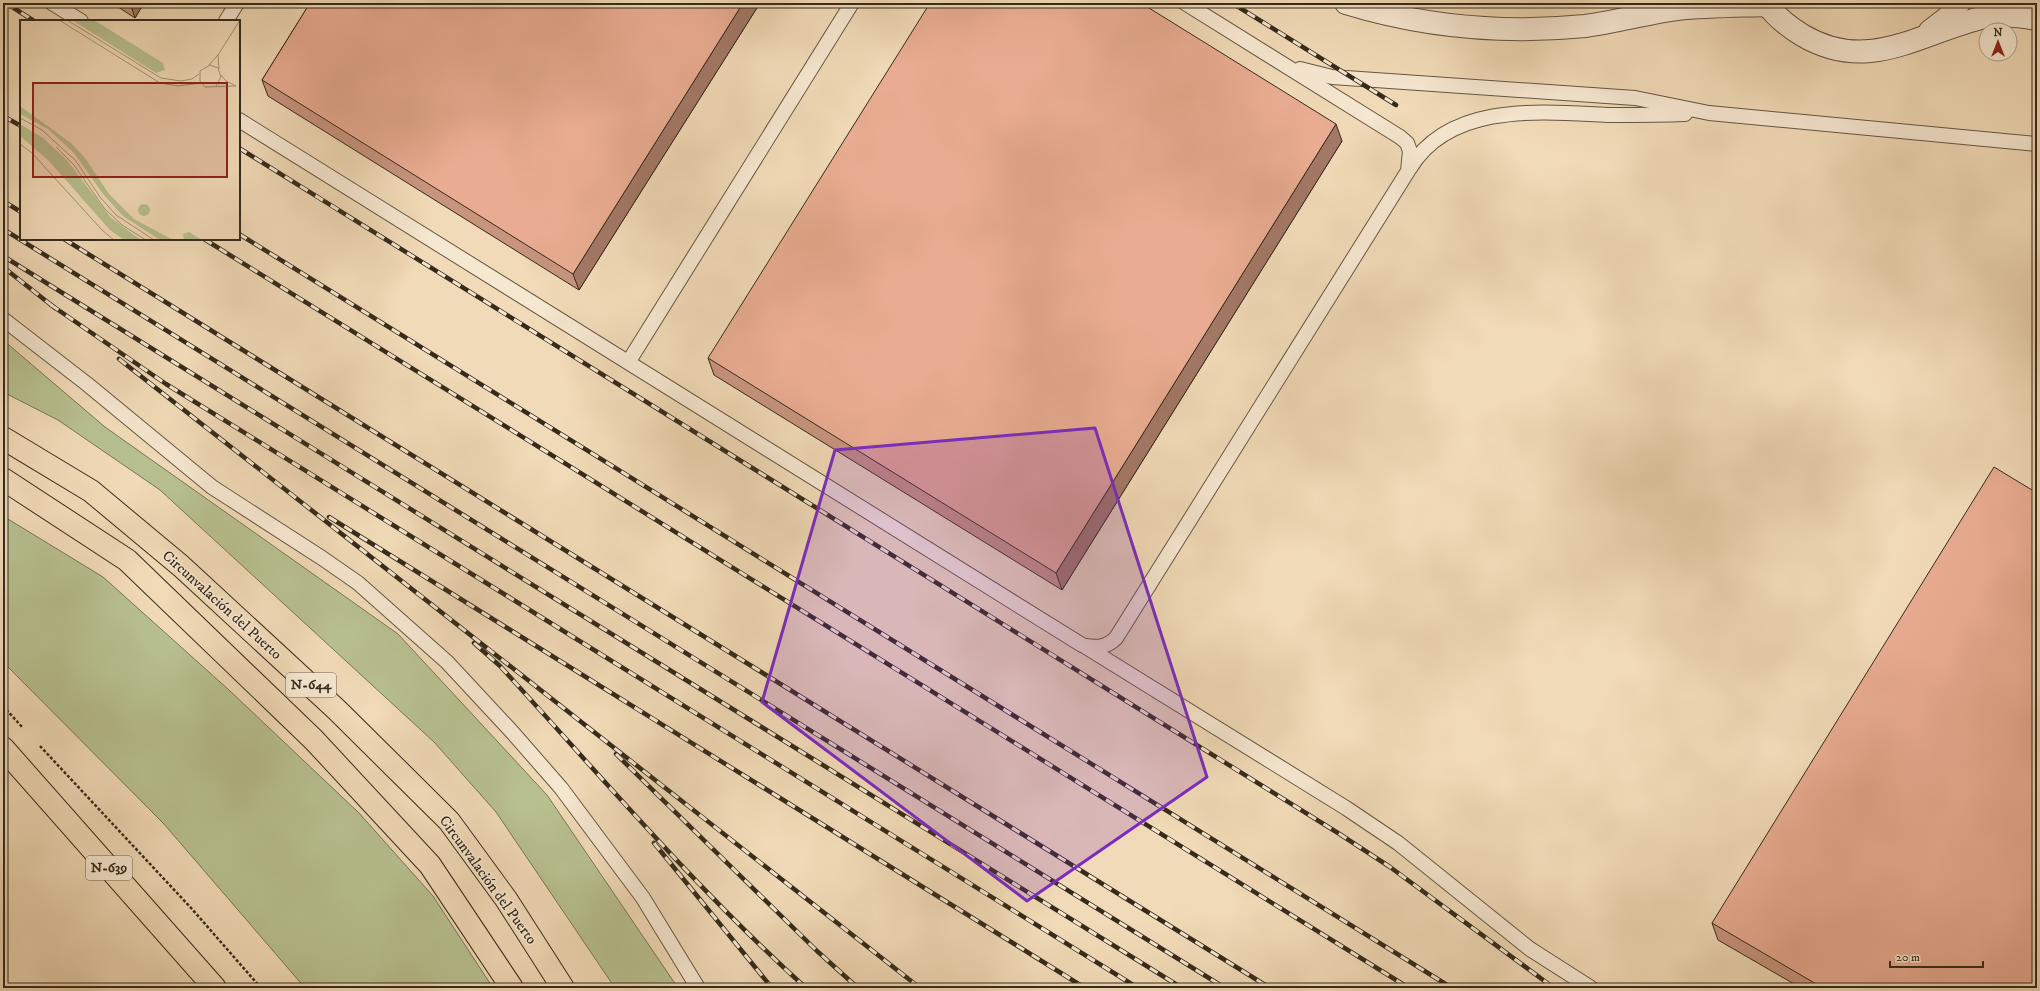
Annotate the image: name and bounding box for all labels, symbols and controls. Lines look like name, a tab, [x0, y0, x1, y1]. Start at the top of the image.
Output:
inset map	[20, 20, 240, 240]
north arrow	[1978, 22, 2018, 62]
text: N	[1993, 26, 2003, 40]
street label: Circunvalación del Puerto	[158, 546, 286, 664]
road number: N-644	[286, 673, 336, 697]
street label: Circunvalación del Puerto	[435, 812, 541, 948]
road number: N-639	[86, 856, 132, 880]
scale bar	[1890, 943, 1983, 969]
text: 20 m	[1896, 950, 1920, 965]

